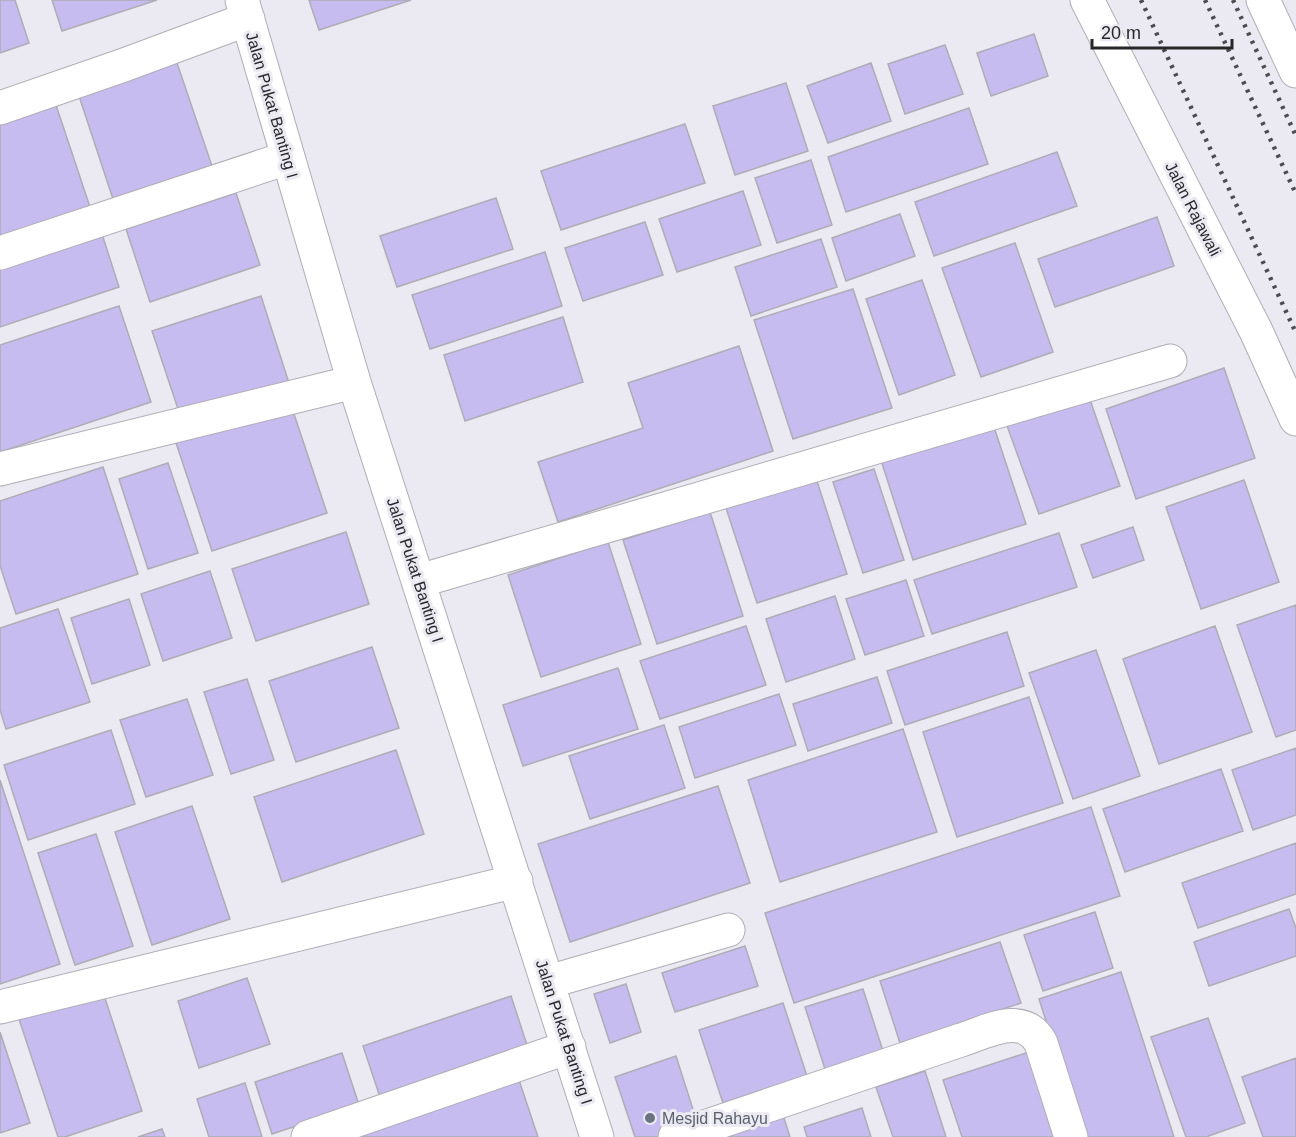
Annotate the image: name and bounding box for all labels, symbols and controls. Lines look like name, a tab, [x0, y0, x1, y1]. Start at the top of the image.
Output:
scale bar	[1092, 12, 1232, 50]
text: 20 m	[1101, 23, 1141, 43]
street label: Jalan Pukat Banting I	[243, 30, 301, 180]
street label: Jalan Rajawali	[1162, 159, 1224, 259]
street label: Jalan Pukat Banting I	[384, 495, 446, 645]
street label: Jalan Pukat Banting I	[533, 957, 595, 1107]
place label: Mesjid Rahayu	[662, 1110, 768, 1127]
marker: Mesjid Rahayu	[643, 1111, 657, 1125]

